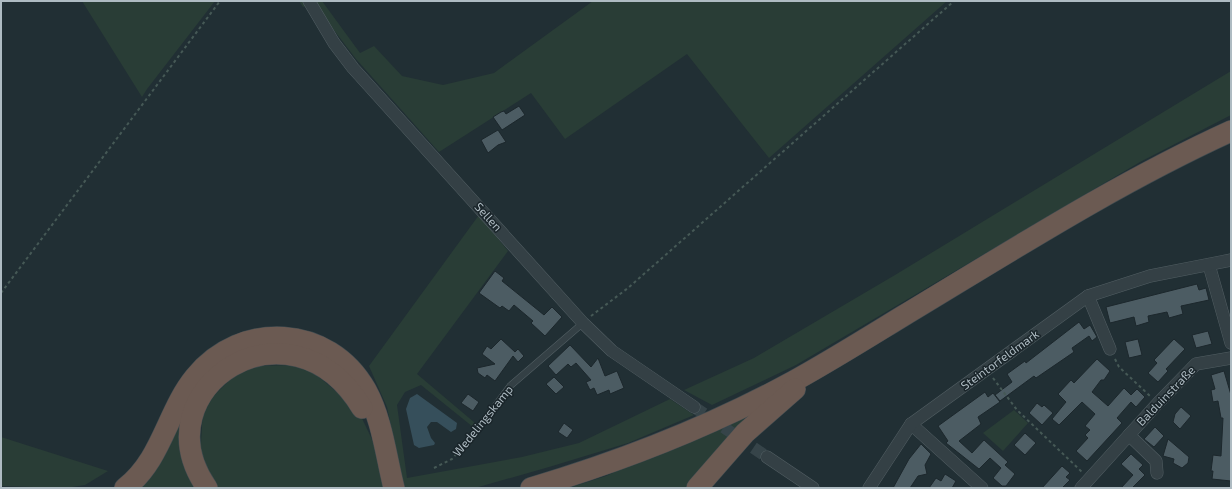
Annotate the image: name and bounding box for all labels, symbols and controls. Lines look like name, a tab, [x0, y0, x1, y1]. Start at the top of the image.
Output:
street label: Sellen	[472, 199, 505, 234]
street label: Steintorfeldmark	[958, 326, 1041, 392]
street label: Balduinstraße	[1133, 362, 1197, 428]
street label: Wedelingskamp	[449, 382, 515, 459]

